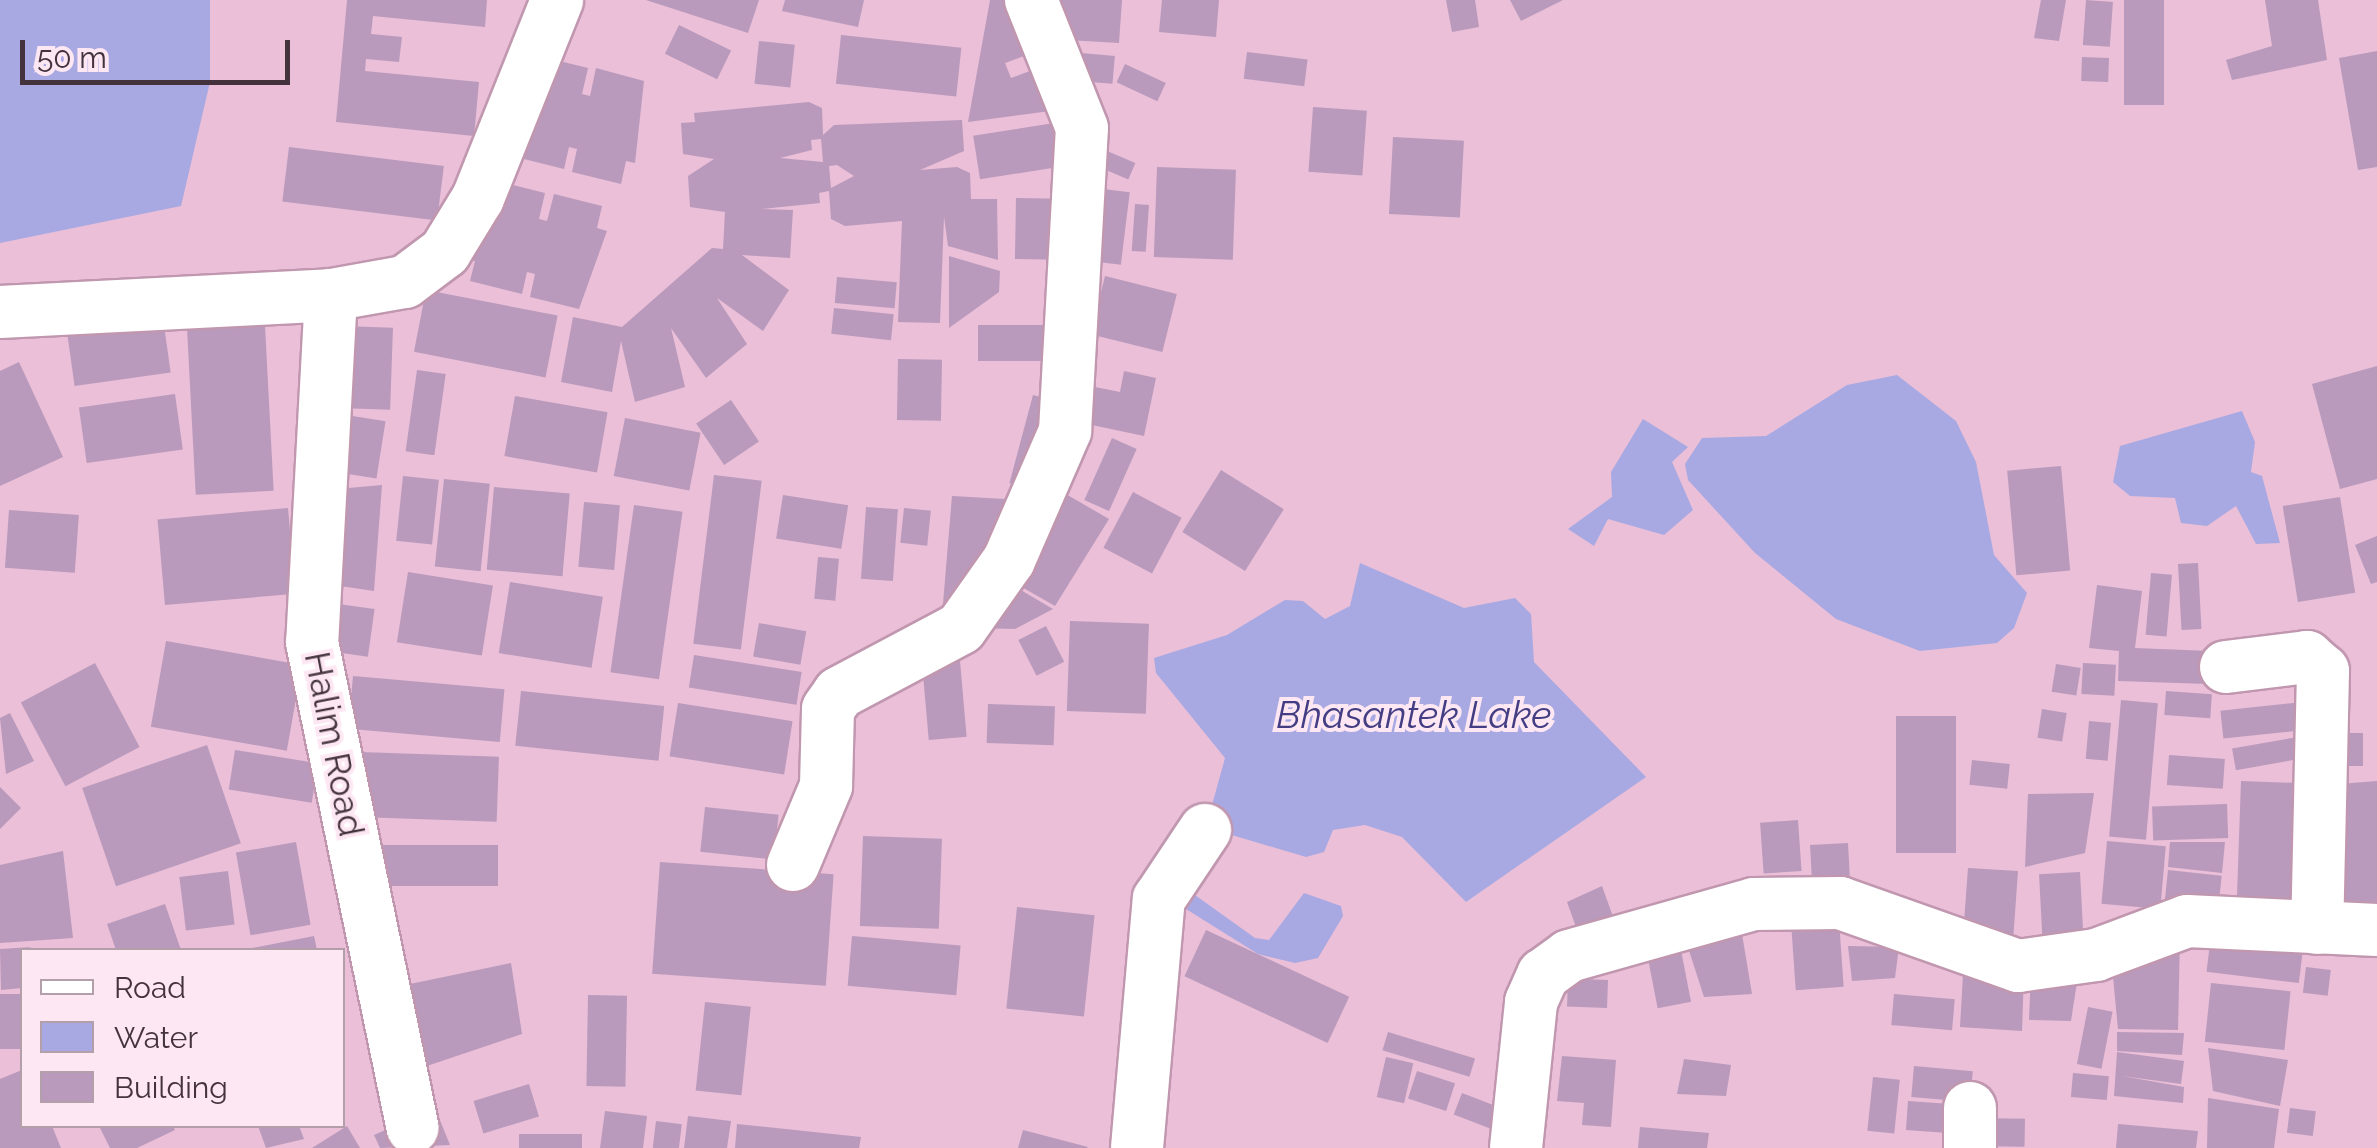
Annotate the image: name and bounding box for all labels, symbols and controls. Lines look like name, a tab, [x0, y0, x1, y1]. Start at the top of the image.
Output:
scale bar	[25, 20, 295, 82]
text: 50 m	[37, 40, 107, 75]
street label: Halim Road	[296, 648, 372, 840]
water label: Bhasantek Lake	[1276, 692, 1552, 738]
legend	[20, 948, 345, 1128]
text: Road	[114, 970, 186, 1005]
text: Water	[114, 1020, 198, 1055]
text: Building	[114, 1070, 228, 1105]

